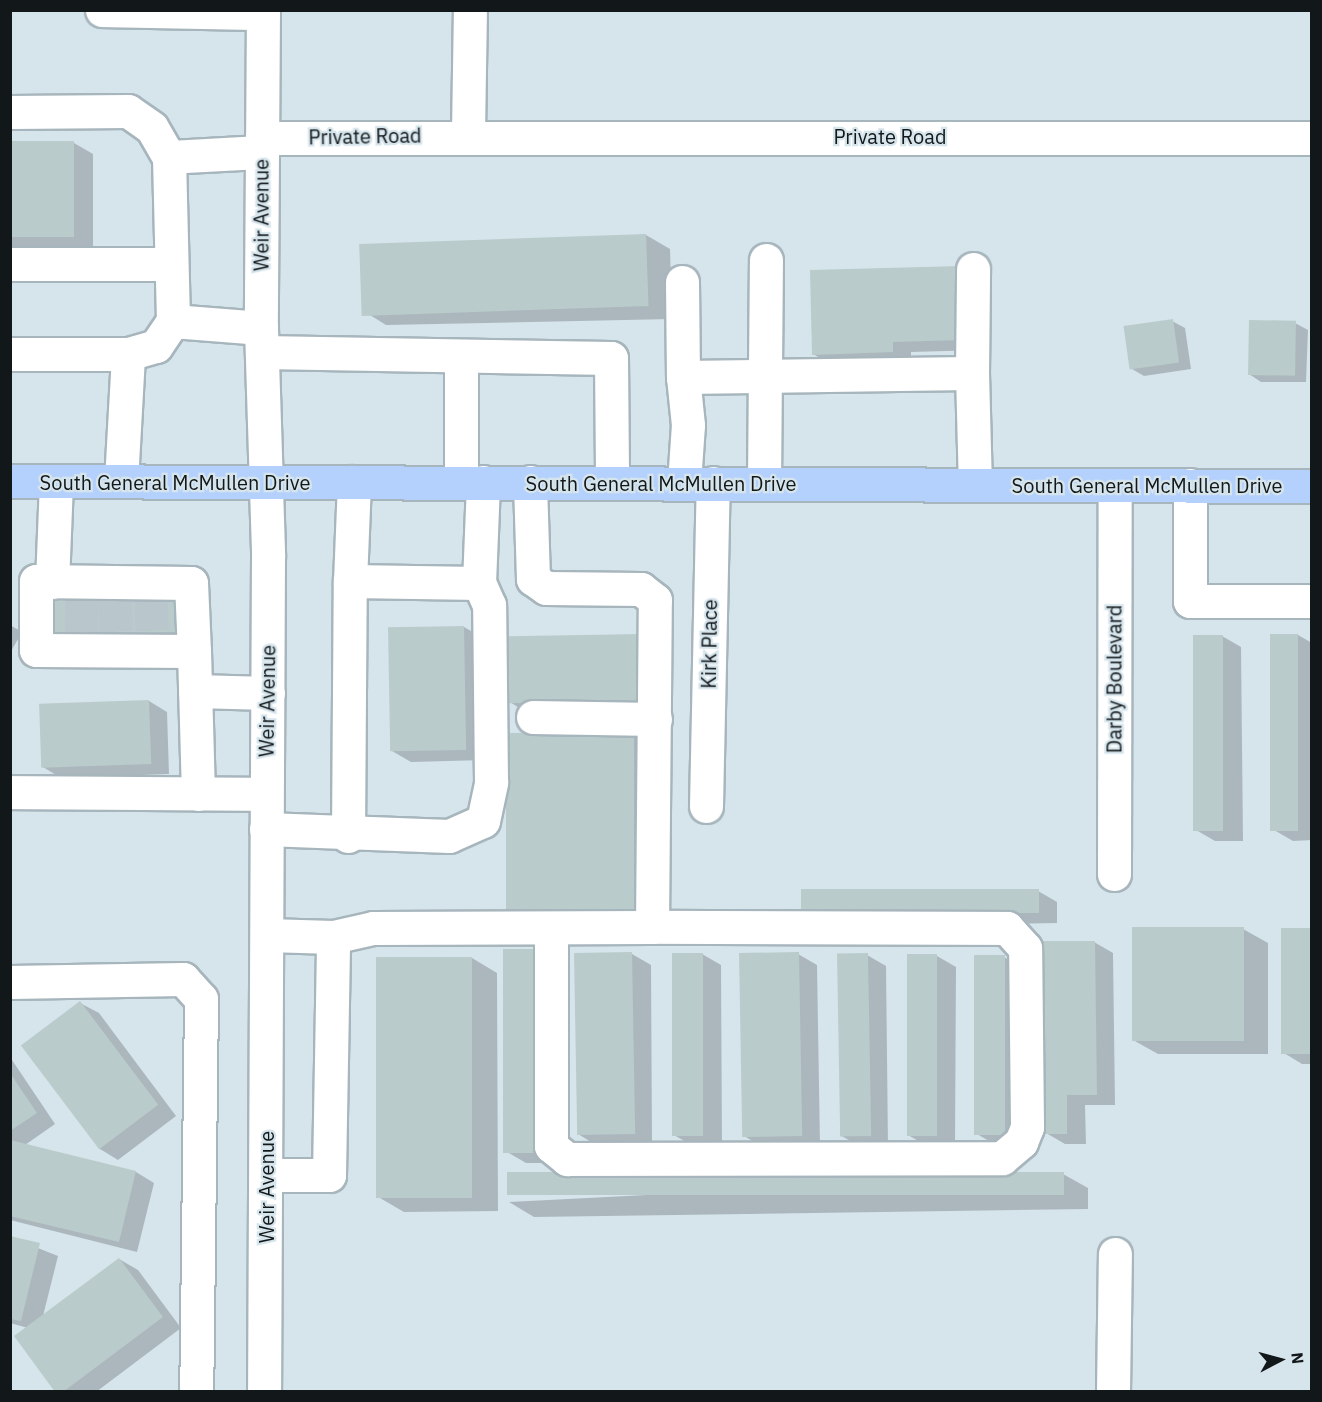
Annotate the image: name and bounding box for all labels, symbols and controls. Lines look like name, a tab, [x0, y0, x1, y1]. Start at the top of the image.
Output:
street label: Private Road	[308, 123, 422, 149]
street label: Private Road	[833, 124, 947, 148]
street label: Weir Avenue	[249, 159, 273, 271]
street label: South General McMullen Drive	[40, 470, 310, 494]
street label: South General McMullen Drive	[526, 471, 796, 495]
street label: South General McMullen Drive	[1012, 473, 1282, 497]
street label: Kirk Place	[696, 599, 722, 689]
street label: Darby Boulevard	[1102, 605, 1126, 753]
street label: Weir Avenue	[254, 645, 280, 757]
street label: Weir Avenue	[254, 1131, 278, 1243]
north arrow	[1250, 1330, 1310, 1390]
text: N	[1287, 1351, 1308, 1365]

